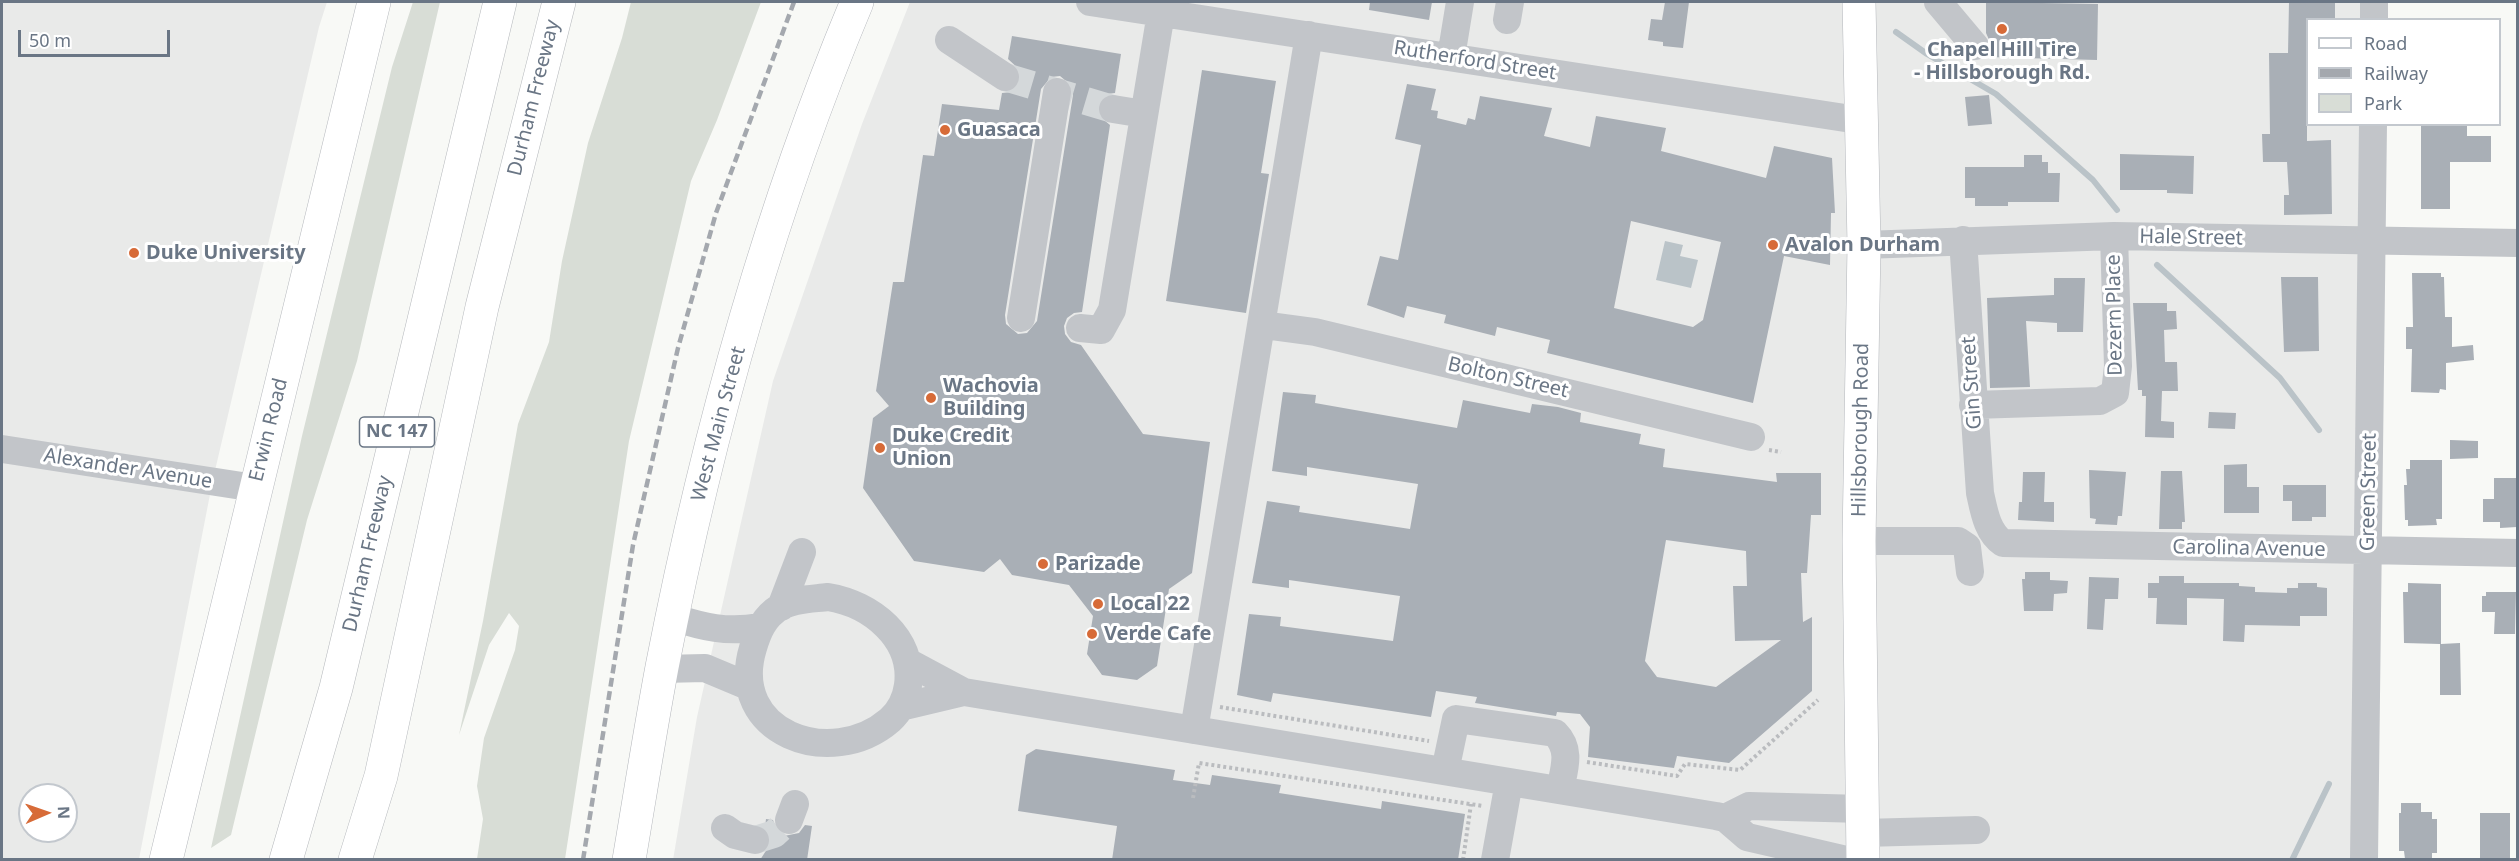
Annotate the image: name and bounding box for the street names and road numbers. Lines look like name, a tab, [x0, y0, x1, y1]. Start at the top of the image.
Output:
street label: Durham Freeway	[503, 17, 565, 179]
street label: Rutherford Street	[1392, 36, 1558, 86]
street label: Hale Street	[2139, 225, 2243, 251]
street label: Dezern Place	[2102, 254, 2128, 376]
street label: Gin Street	[1957, 336, 1987, 430]
street label: Hillsborough Road	[1847, 343, 1875, 517]
street label: West Main Street	[687, 344, 751, 504]
street label: Bolton Street	[1445, 352, 1571, 404]
street label: Erwin Road	[245, 376, 293, 484]
road number: NC 147	[360, 417, 434, 447]
street label: Green Street	[2356, 433, 2382, 551]
street label: Alexander Avenue	[42, 444, 214, 494]
street label: Durham Freeway	[338, 473, 398, 635]
street label: Carolina Avenue	[2172, 536, 2326, 562]

